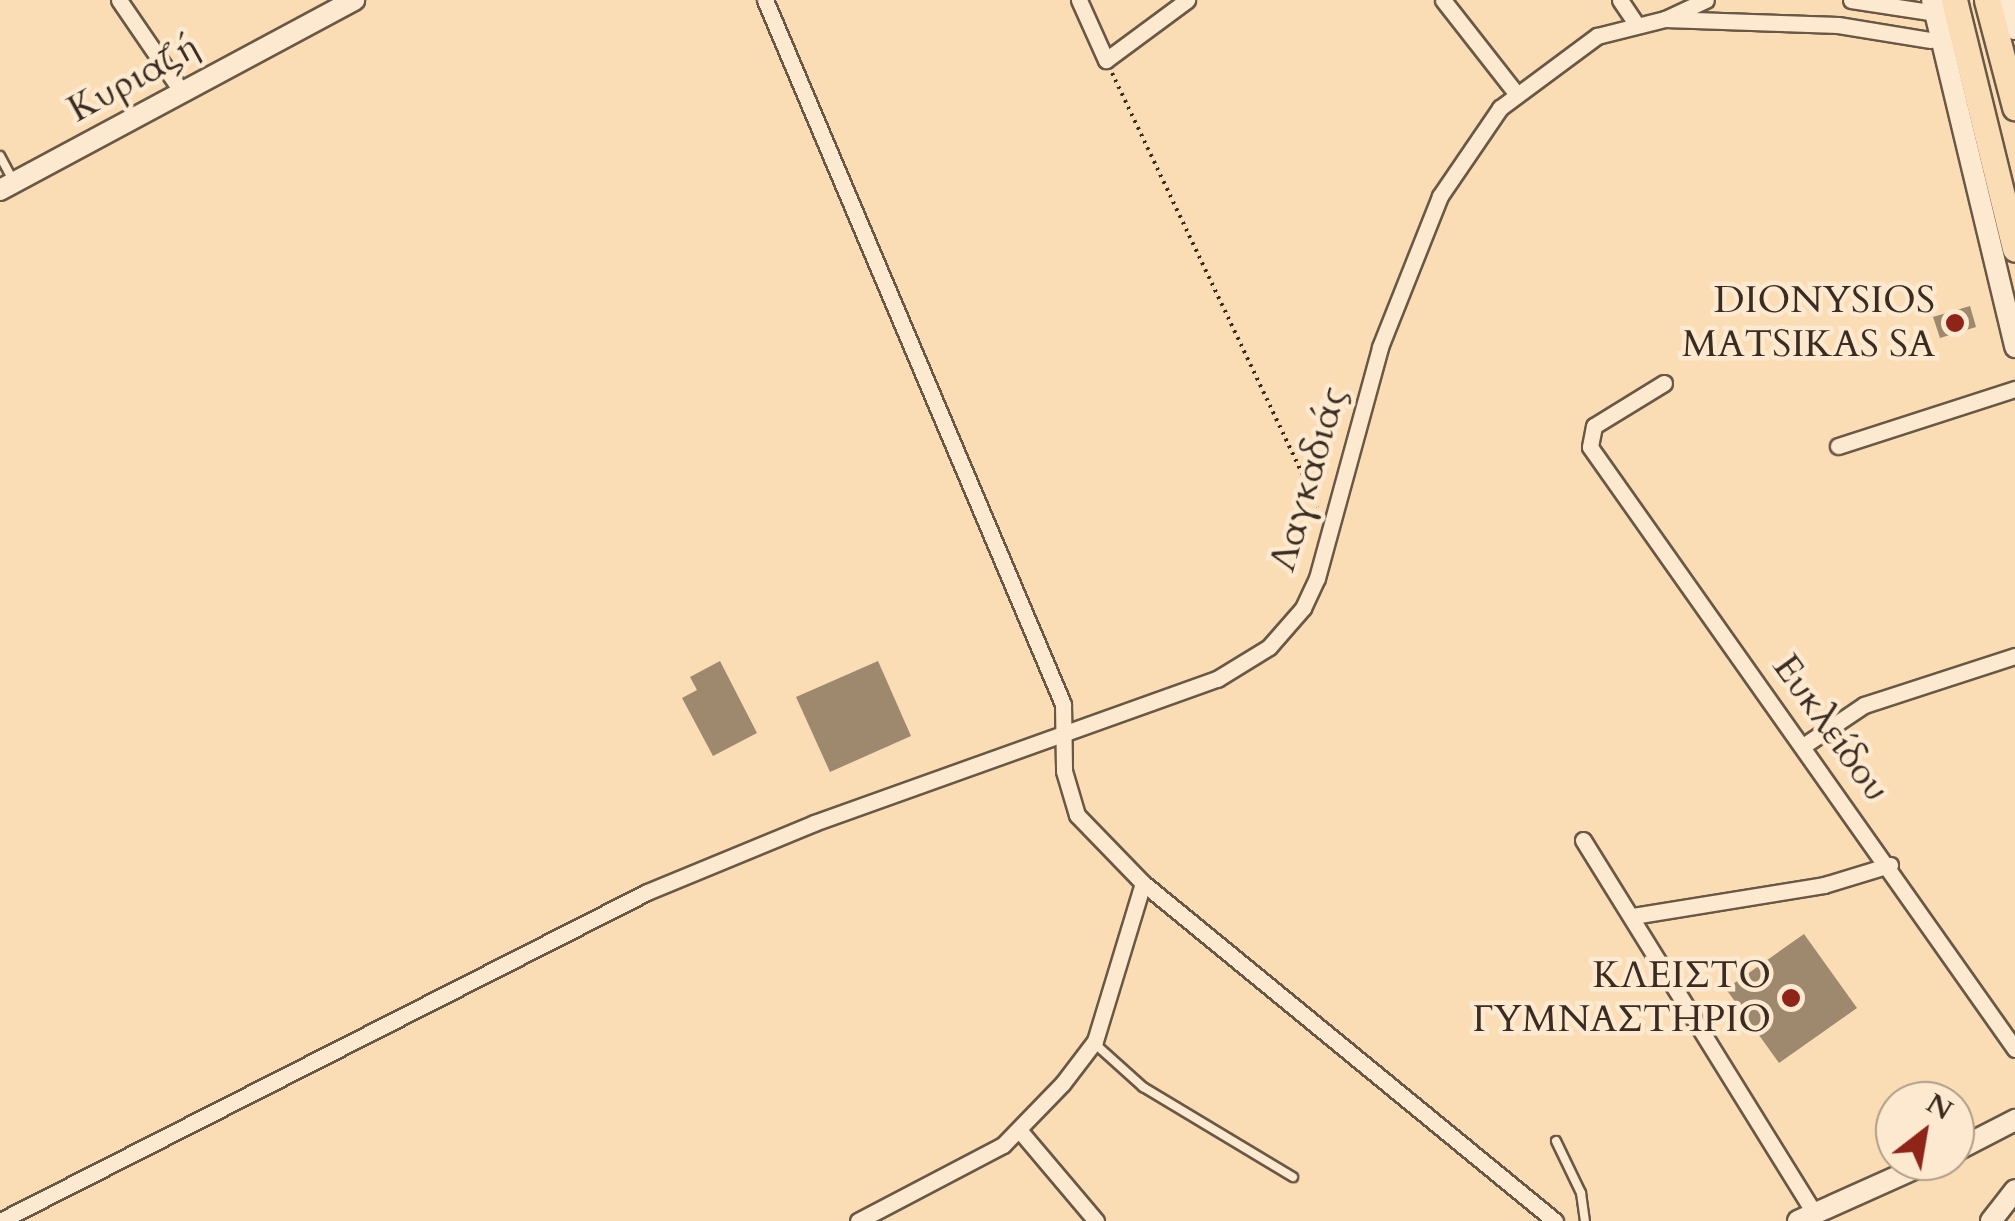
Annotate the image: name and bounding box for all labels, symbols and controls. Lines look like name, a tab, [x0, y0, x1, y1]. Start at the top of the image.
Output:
street label: Κυριαζή	[60, 23, 208, 133]
place label: DIONYSIOS MATSIKAS SA	[1682, 278, 1935, 368]
marker: DIONYSIOS MATSIKAS SA	[1944, 312, 1966, 334]
street label: Λαγκαδιάς	[1260, 381, 1356, 577]
street label: Ευκλείδου	[1763, 646, 1899, 810]
place label: ΚΛΕΙΣΤΟ ΓΥΜΝΑΣΤΗΡΙΟ	[1473, 953, 1771, 1042]
marker: ΚΛΕΙΣΤΟ ΓΥΜΝΑΣΤΗΡΙΟ	[1780, 987, 1802, 1009]
north arrow	[1875, 1081, 1975, 1181]
text: N	[1919, 1084, 1960, 1130]

